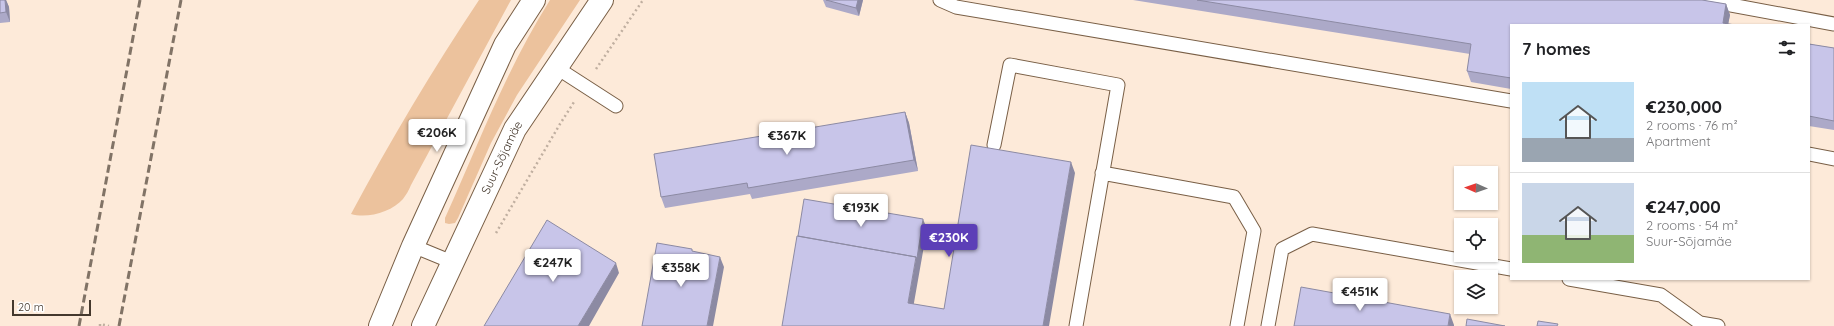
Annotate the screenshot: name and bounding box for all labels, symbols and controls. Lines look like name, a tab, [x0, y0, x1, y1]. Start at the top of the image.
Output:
icon: filters	[1776, 37, 1798, 59]
text: 7 homes	[1522, 38, 1591, 59]
text: €230,000	[1646, 96, 1722, 117]
icon: home	[1554, 98, 1602, 146]
text: 2 rooms · 76 m²	[1646, 117, 1738, 133]
street label: Suur-Sõjamäe	[478, 118, 526, 196]
pin: €206K	[409, 119, 465, 153]
pin: €367K	[759, 122, 815, 156]
text: €206K	[417, 124, 457, 140]
text: €367K	[768, 127, 806, 143]
text: Apartment	[1646, 133, 1711, 149]
north arrow	[1454, 166, 1498, 210]
map controls	[1454, 166, 1498, 314]
pin: €193K	[833, 194, 889, 228]
text: €247,000	[1646, 196, 1721, 217]
text: €193K	[843, 199, 879, 215]
icon: home	[1554, 199, 1602, 247]
text: 2 rooms · 54 m²	[1646, 217, 1738, 233]
button: locate	[1454, 218, 1498, 262]
pin: €230K	[921, 224, 977, 258]
text: €230K	[929, 229, 969, 245]
text: Suur-Sõjamäe	[1646, 233, 1732, 249]
pin: €247K	[525, 249, 581, 283]
text: €247K	[534, 254, 572, 270]
pin: €358K	[653, 254, 709, 288]
text: €358K	[662, 259, 700, 275]
button: layers	[1454, 270, 1498, 314]
pin: €451K	[1332, 278, 1388, 312]
text: €451K	[1342, 283, 1378, 299]
scale bar	[12, 298, 91, 317]
text: 20 m	[18, 300, 44, 314]

